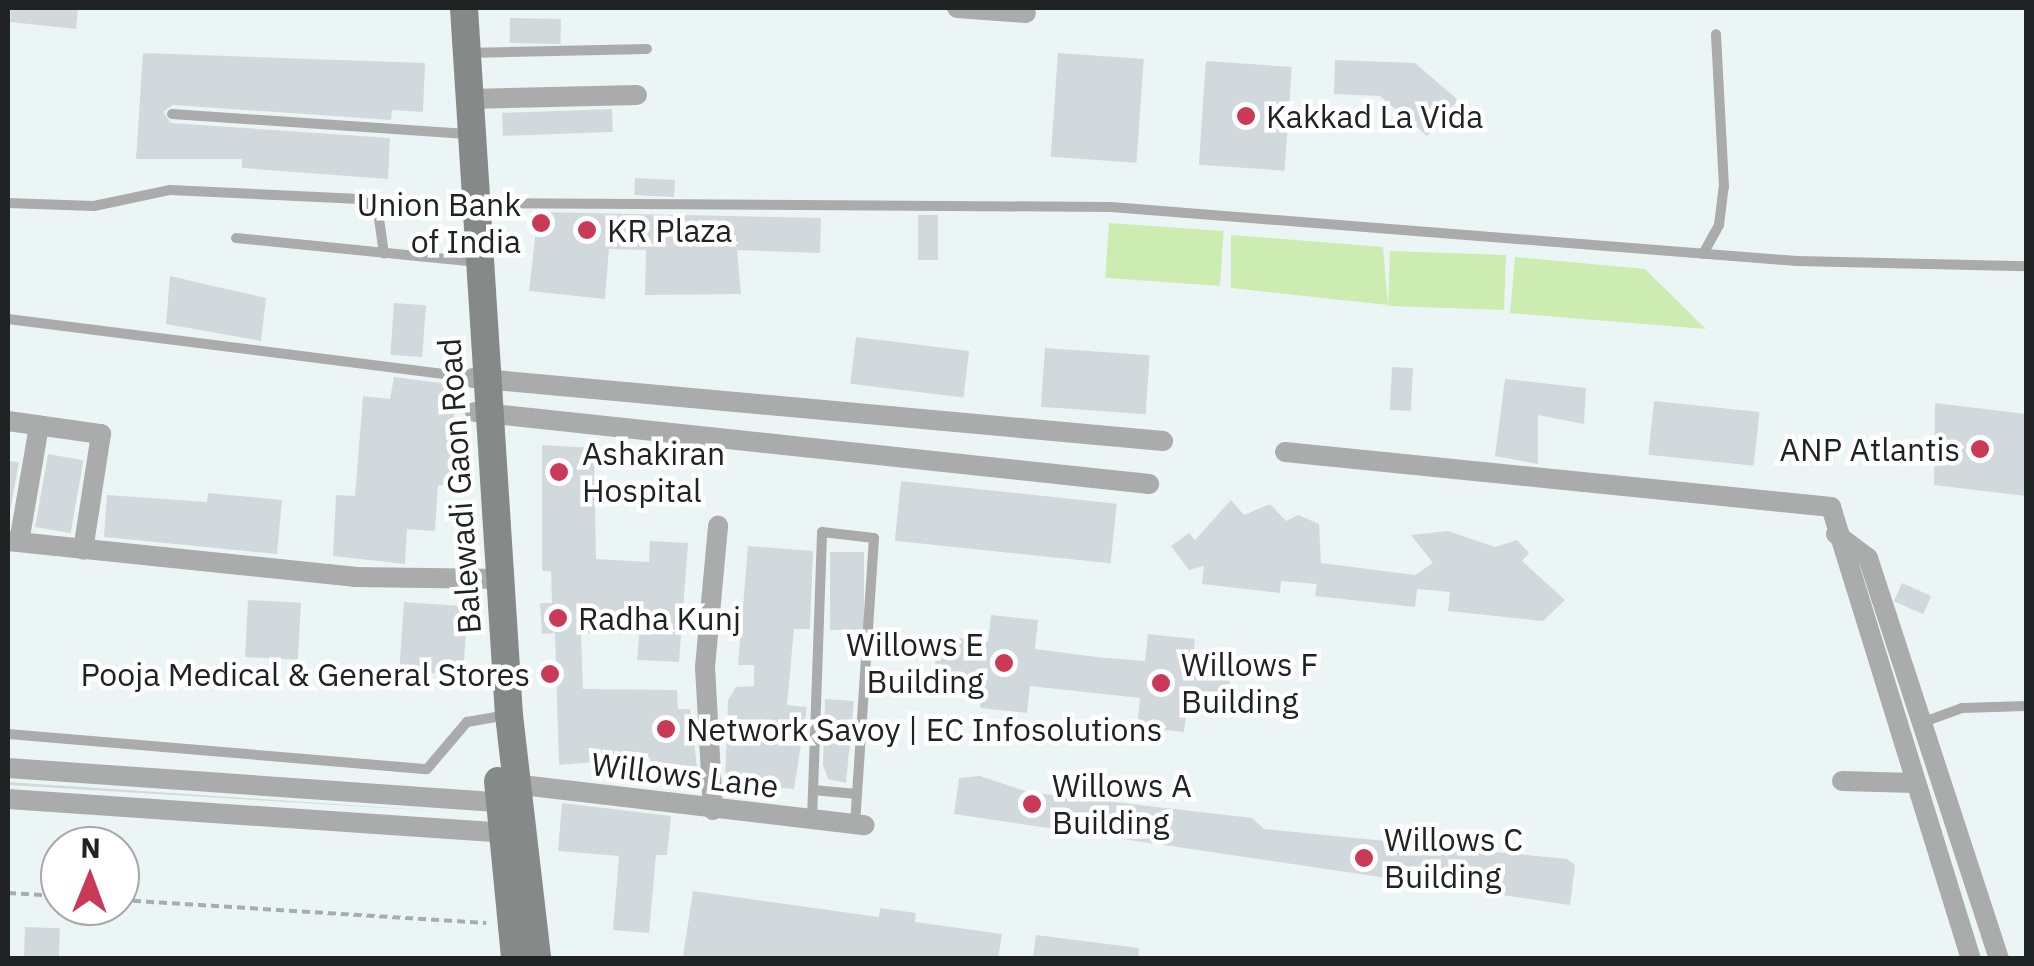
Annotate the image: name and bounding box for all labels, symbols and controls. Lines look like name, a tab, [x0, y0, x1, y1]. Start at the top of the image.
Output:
place label: Kakkad La Vida	[1266, 97, 1483, 135]
marker: Kakkad La Vida	[1235, 105, 1257, 127]
place label: Union Bank of India	[356, 186, 521, 261]
place label: KR Plaza	[607, 211, 732, 249]
marker: Union Bank of India	[530, 212, 552, 234]
marker: KR Plaza	[576, 219, 598, 241]
street label: Balewadi Gaon Road	[430, 337, 488, 635]
place label: ANP Atlantis	[1780, 430, 1960, 468]
place label: Ashakiran Hospital	[582, 435, 725, 510]
marker: ANP Atlantis	[1969, 438, 1991, 460]
marker: Ashakiran Hospital	[546, 459, 572, 485]
place label: Radha Kunj	[578, 599, 741, 637]
marker: Radha Kunj	[547, 607, 569, 629]
place label: Willows E Building	[846, 626, 984, 701]
place label: Willows F Building	[1181, 646, 1318, 721]
marker: Willows E Building	[993, 652, 1015, 674]
place label: Pooja Medical & General Stores	[81, 655, 530, 693]
marker: Pooja Medical & General Stores	[539, 663, 561, 685]
marker: Willows F Building	[1150, 672, 1172, 694]
place label: Network Savoy | EC Infosolutions	[686, 710, 1162, 748]
marker: Network Savoy | EC Infosolutions	[655, 718, 677, 740]
street label: Willows Lane	[589, 744, 781, 806]
place label: Willows A Building	[1052, 767, 1192, 842]
marker: Willows A Building	[1021, 793, 1043, 815]
place label: Willows C Building	[1384, 821, 1523, 896]
north arrow	[40, 826, 140, 926]
text: N	[80, 829, 101, 866]
marker: Willows C Building	[1353, 847, 1375, 869]

